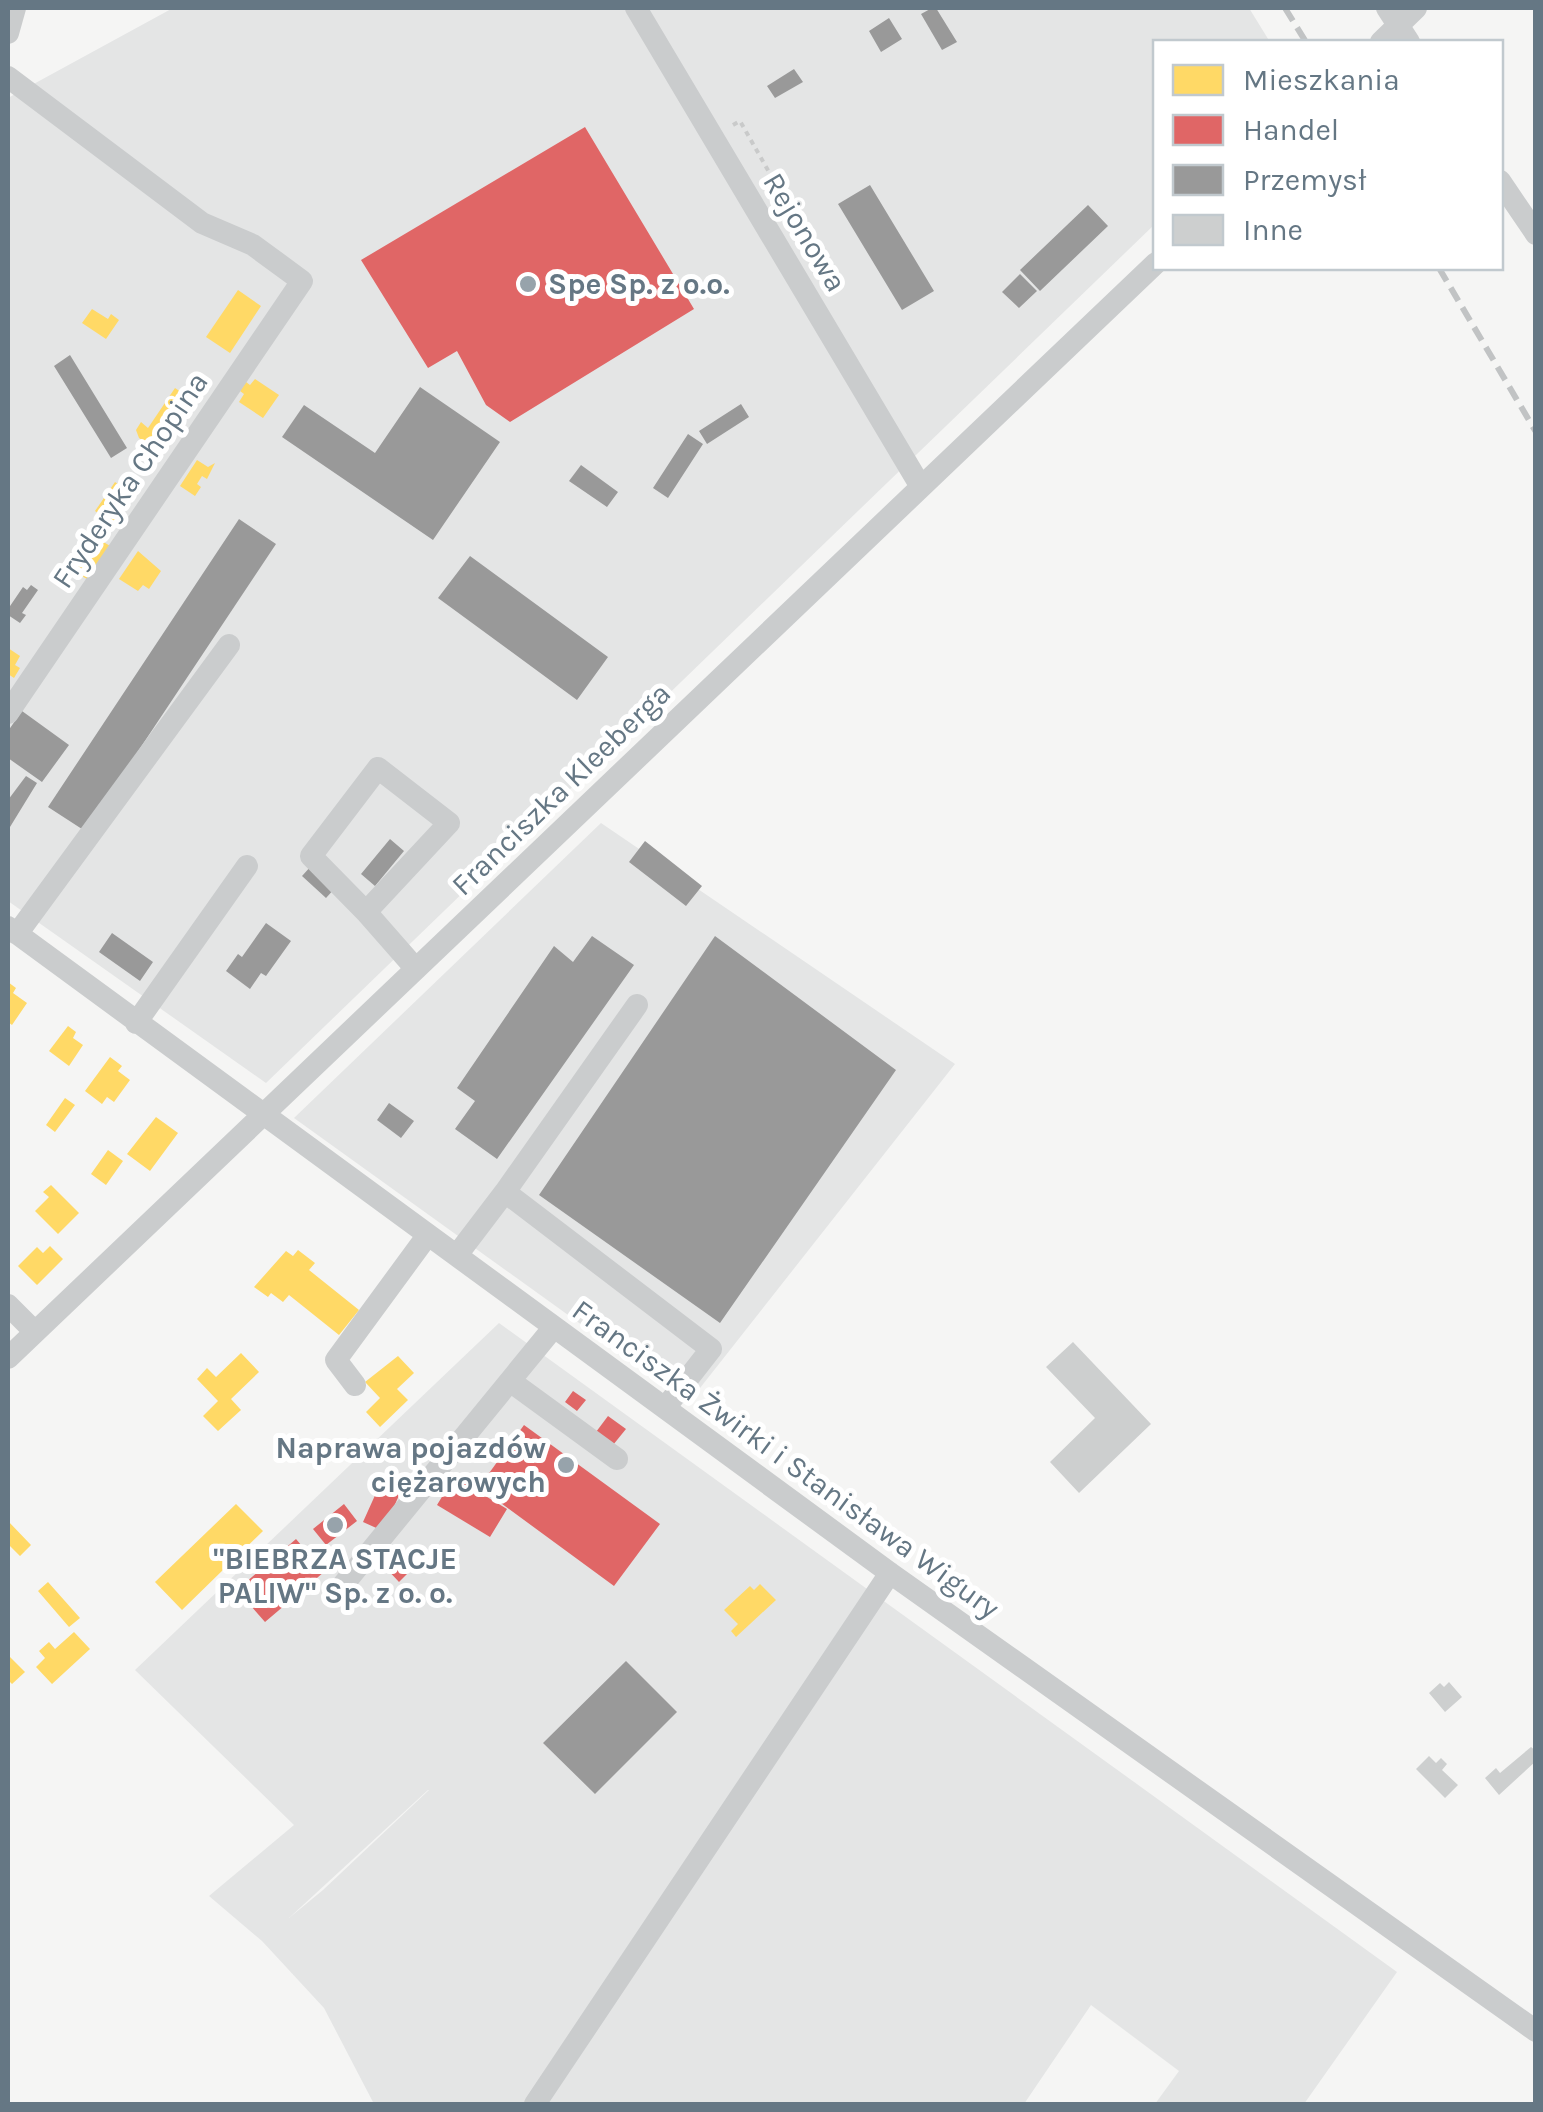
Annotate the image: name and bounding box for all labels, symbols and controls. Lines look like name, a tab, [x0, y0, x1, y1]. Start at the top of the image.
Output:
legend	[1153, 40, 1503, 270]
text: Mieszkania	[1243, 62, 1400, 98]
text: Handel	[1243, 112, 1339, 148]
text: Przemysł	[1243, 162, 1367, 198]
street label: Rejonowa	[755, 166, 855, 298]
text: Inne	[1243, 212, 1303, 248]
place label: Spe Sp. z o.o.	[548, 266, 730, 302]
marker: Spe Sp. z o.o.	[517, 273, 539, 295]
street label: Fryderyka Chopina	[44, 365, 216, 595]
street label: Franciszka Kleeberga	[444, 675, 678, 903]
street label: Franciszka Żwirki i Stanisława Wigury	[565, 1292, 1007, 1626]
place label: Naprawa pojazdów ciężarowych	[276, 1430, 546, 1500]
marker: Naprawa pojazdów ciężarowych	[555, 1454, 577, 1476]
marker: "BIEBRZA STACJE PALIW" Sp. z o. o.	[324, 1514, 346, 1536]
place label: "BIEBRZA STACJE PALIW" Sp. z o. o.	[213, 1541, 457, 1611]

